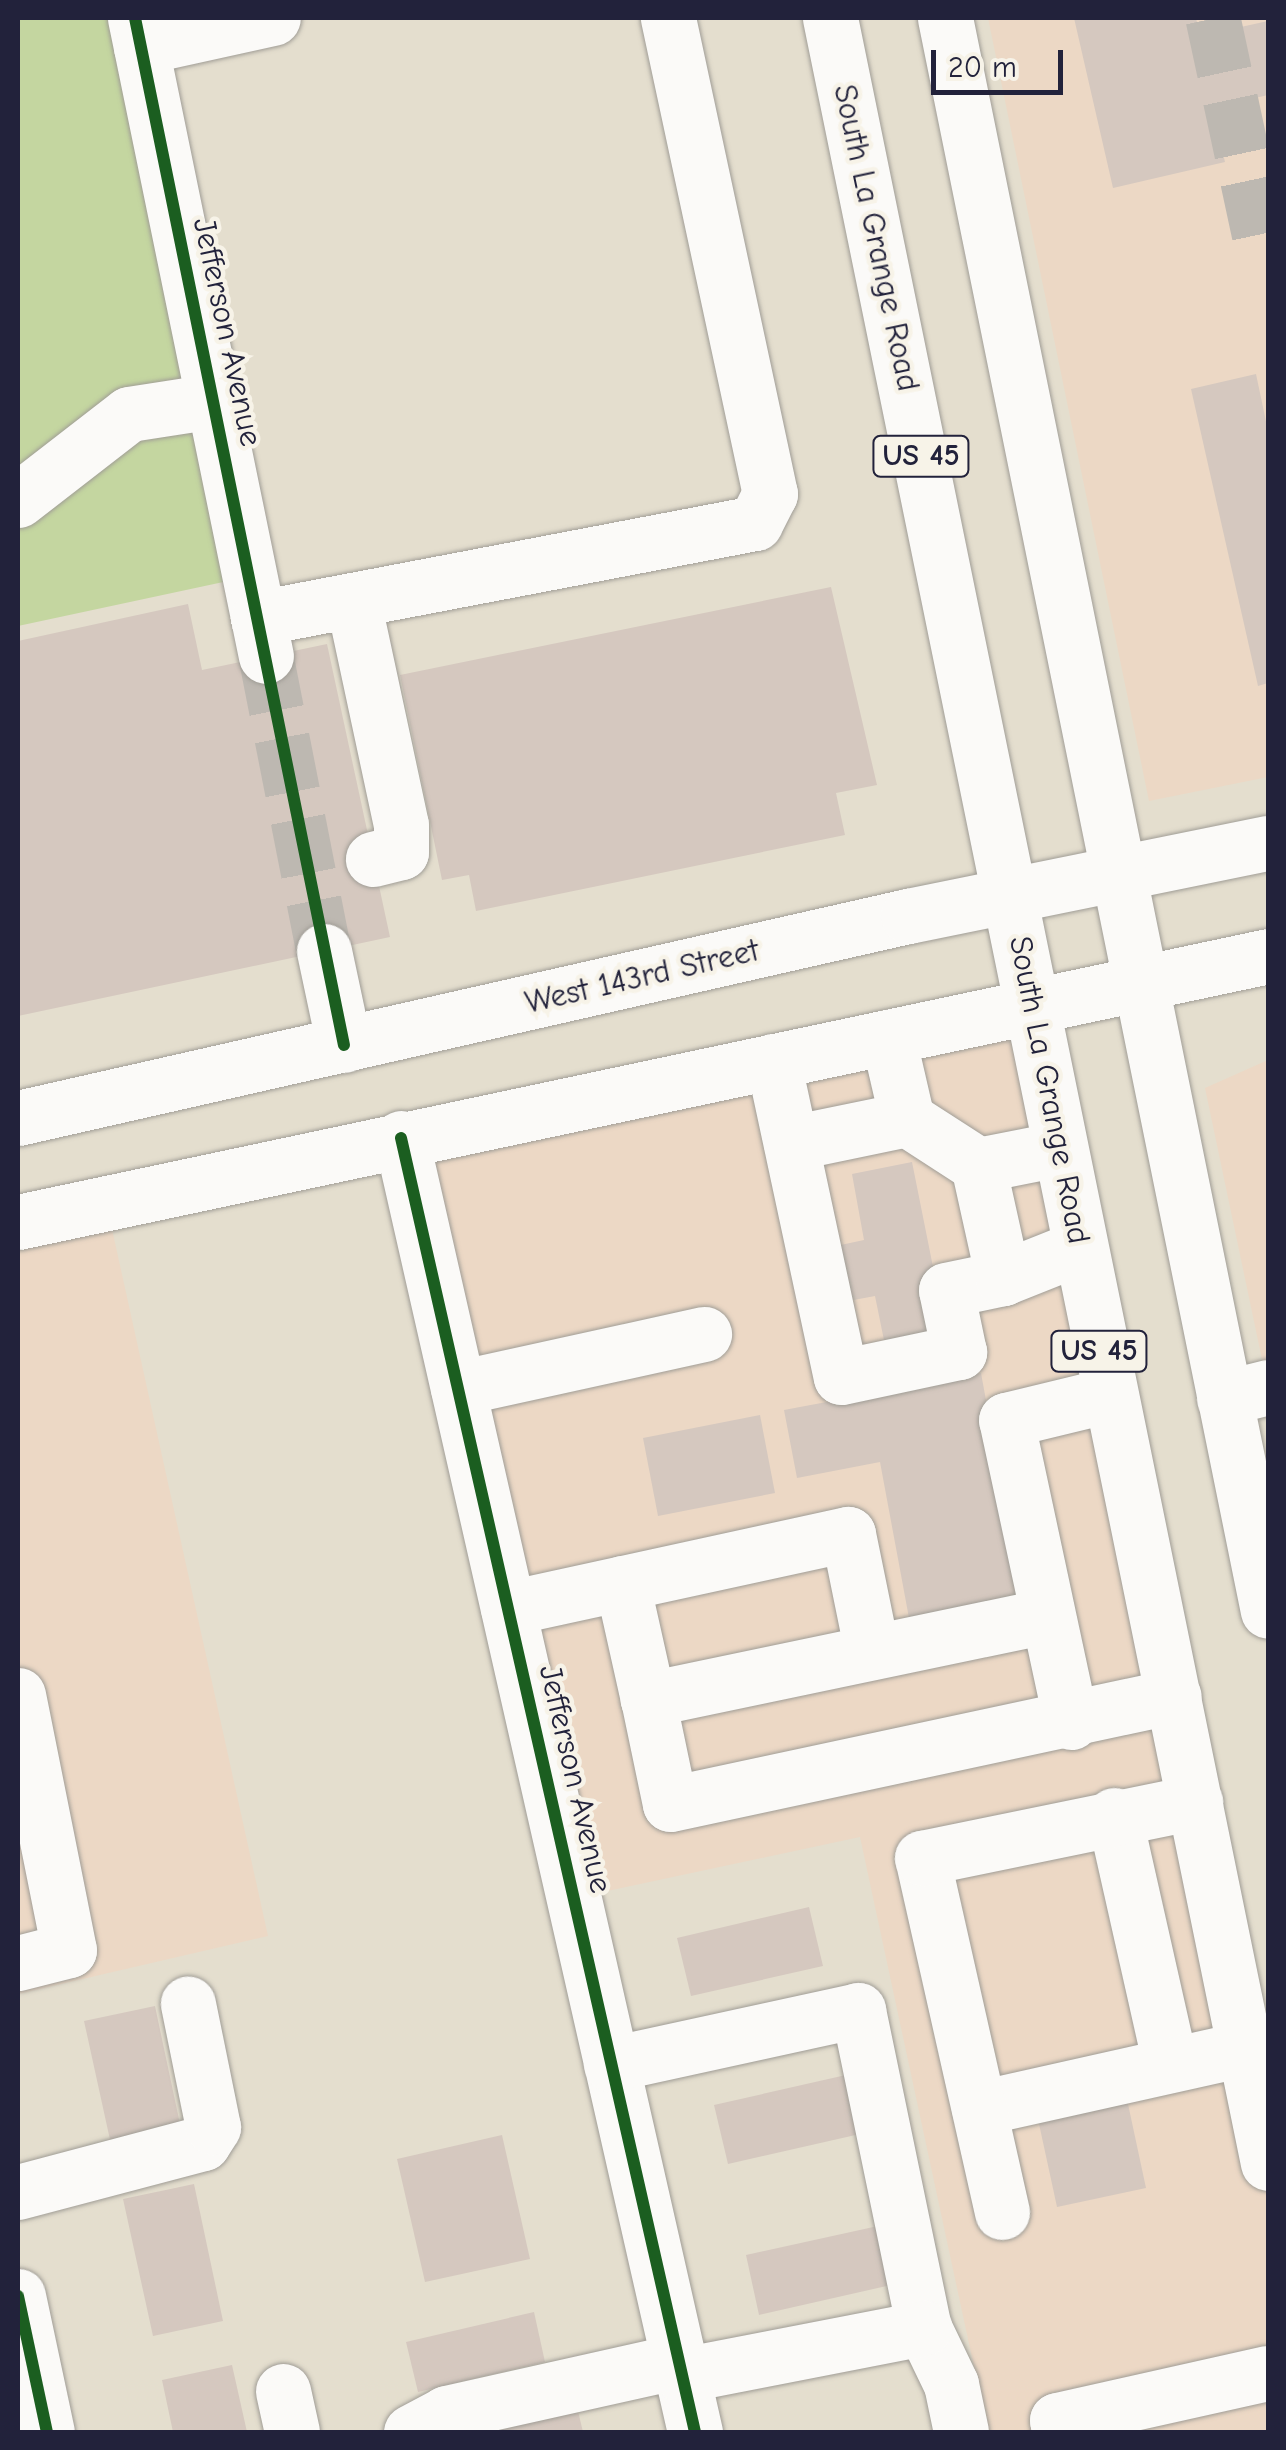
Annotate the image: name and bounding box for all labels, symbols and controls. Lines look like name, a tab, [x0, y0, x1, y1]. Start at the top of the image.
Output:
scale bar	[936, 30, 1068, 92]
text: 20 m	[948, 50, 1017, 85]
street label: South La Grange Road	[825, 81, 927, 395]
street label: Jefferson Avenue	[184, 214, 270, 450]
road number: US 45	[871, 431, 971, 481]
street label: West 143rd Street	[521, 931, 763, 1023]
street label: South La Grange Road	[1000, 933, 1098, 1247]
road number: US 45	[1049, 1326, 1149, 1376]
street label: Jefferson Avenue	[530, 1661, 620, 1897]

